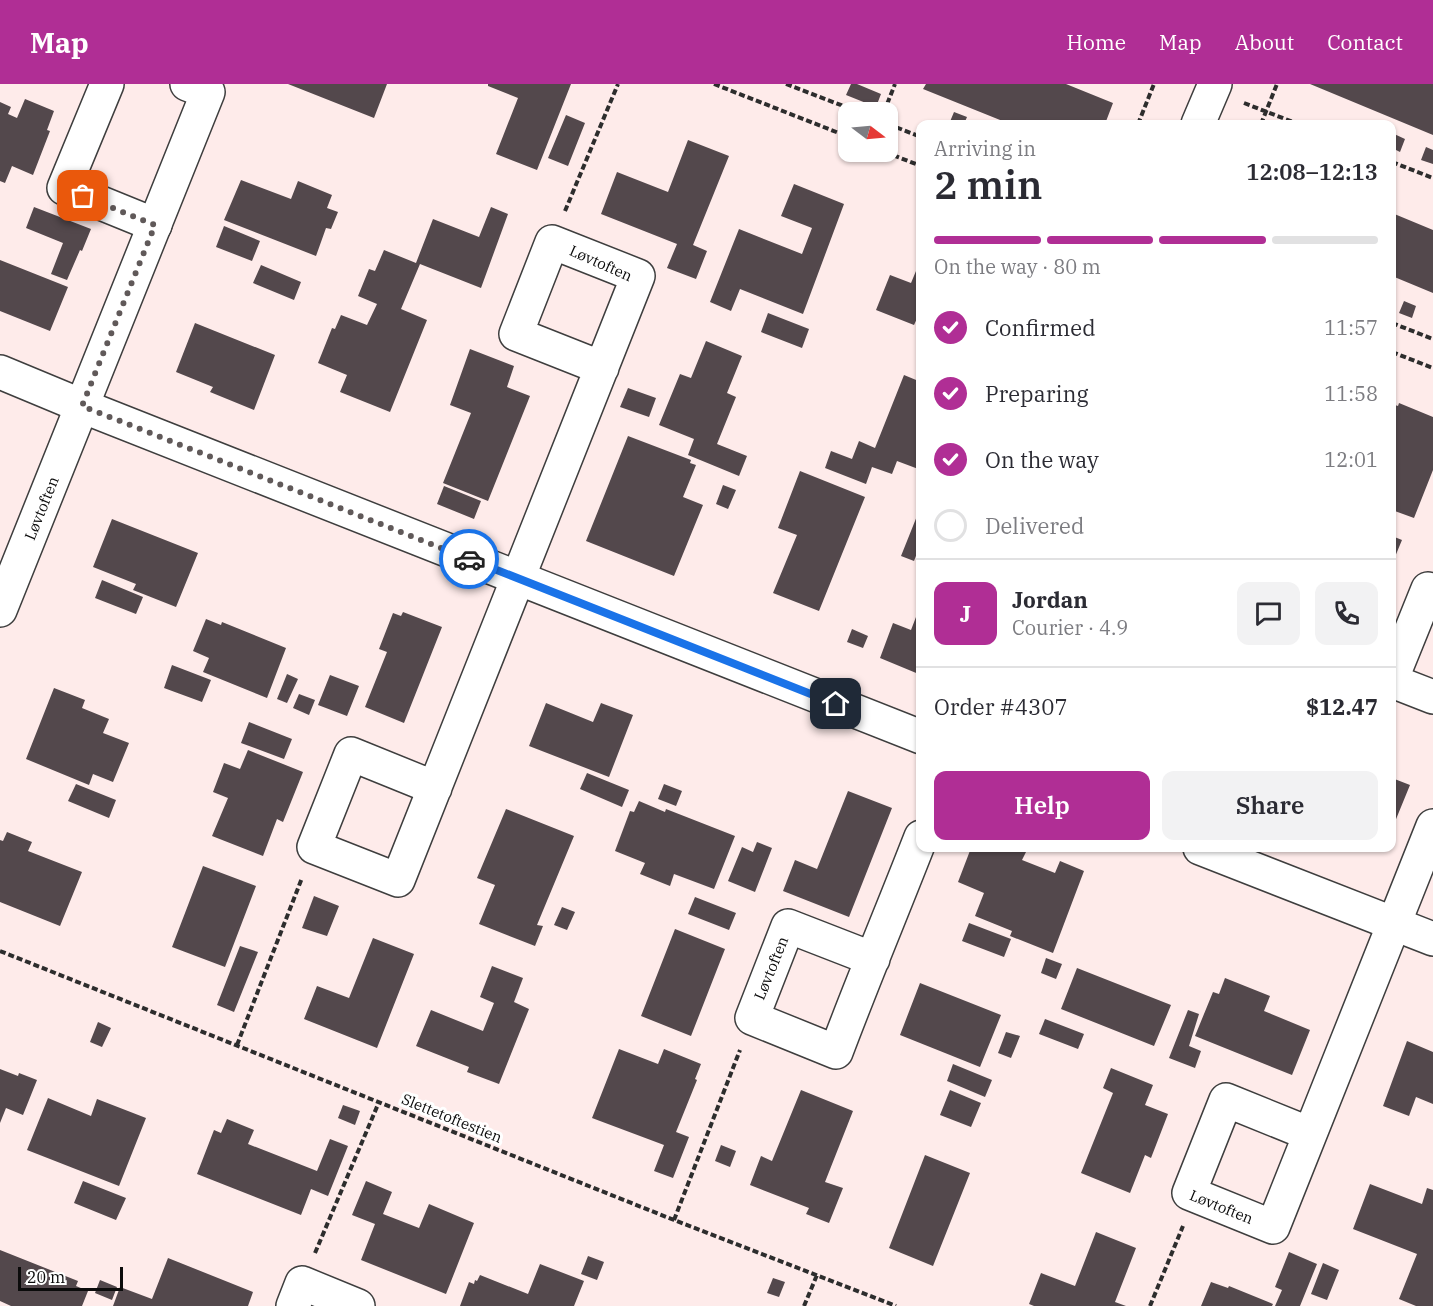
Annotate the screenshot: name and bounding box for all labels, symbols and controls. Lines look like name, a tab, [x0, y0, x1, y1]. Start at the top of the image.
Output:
text: Map	[30, 24, 89, 61]
text: Home	[1066, 28, 1126, 56]
text: Map	[1159, 28, 1202, 56]
text: About	[1235, 28, 1294, 56]
text: Contact	[1327, 28, 1403, 56]
north arrow	[838, 102, 898, 162]
map controls	[838, 102, 898, 162]
text: Arriving in	[934, 135, 1036, 162]
text: 12:08–12:13	[1246, 157, 1378, 186]
text: 2 min	[934, 159, 1042, 210]
pin	[57, 170, 108, 221]
icon: bag	[66, 179, 99, 212]
street label: Løvtoften	[567, 241, 636, 285]
text: On the way · 80 m	[934, 253, 1101, 280]
icon: check	[934, 311, 967, 344]
text: Confirmed	[985, 313, 1096, 342]
text: 11:57	[1324, 314, 1378, 341]
icon: check	[934, 377, 967, 410]
text: Preparing	[985, 379, 1089, 408]
text: 11:58	[1324, 380, 1378, 407]
icon: check	[934, 443, 967, 476]
text: On the way	[985, 445, 1099, 474]
text: 12:01	[1324, 446, 1378, 473]
street label: Løvtoften	[20, 473, 62, 543]
text: Delivered	[985, 511, 1084, 540]
courier	[439, 529, 499, 589]
icon: car	[453, 543, 486, 576]
button: chat	[1237, 582, 1300, 645]
button: phone	[1315, 582, 1378, 645]
text: Jordan	[1012, 585, 1088, 614]
text: J	[960, 599, 971, 628]
text: Courier · 4.9	[1012, 614, 1128, 641]
pin	[810, 678, 861, 729]
icon: home	[819, 687, 852, 720]
text: Order #4307	[934, 692, 1068, 721]
text: $12.47	[1306, 692, 1378, 721]
button: Help	[934, 771, 1150, 840]
button: Share	[1162, 771, 1378, 840]
street label: Løvtoften	[750, 933, 793, 1003]
street label: Slettetoftestien	[399, 1089, 505, 1147]
street label: Løvtoften	[1187, 1185, 1257, 1228]
scale bar	[18, 1264, 123, 1292]
text: 20 m	[27, 1267, 65, 1287]

